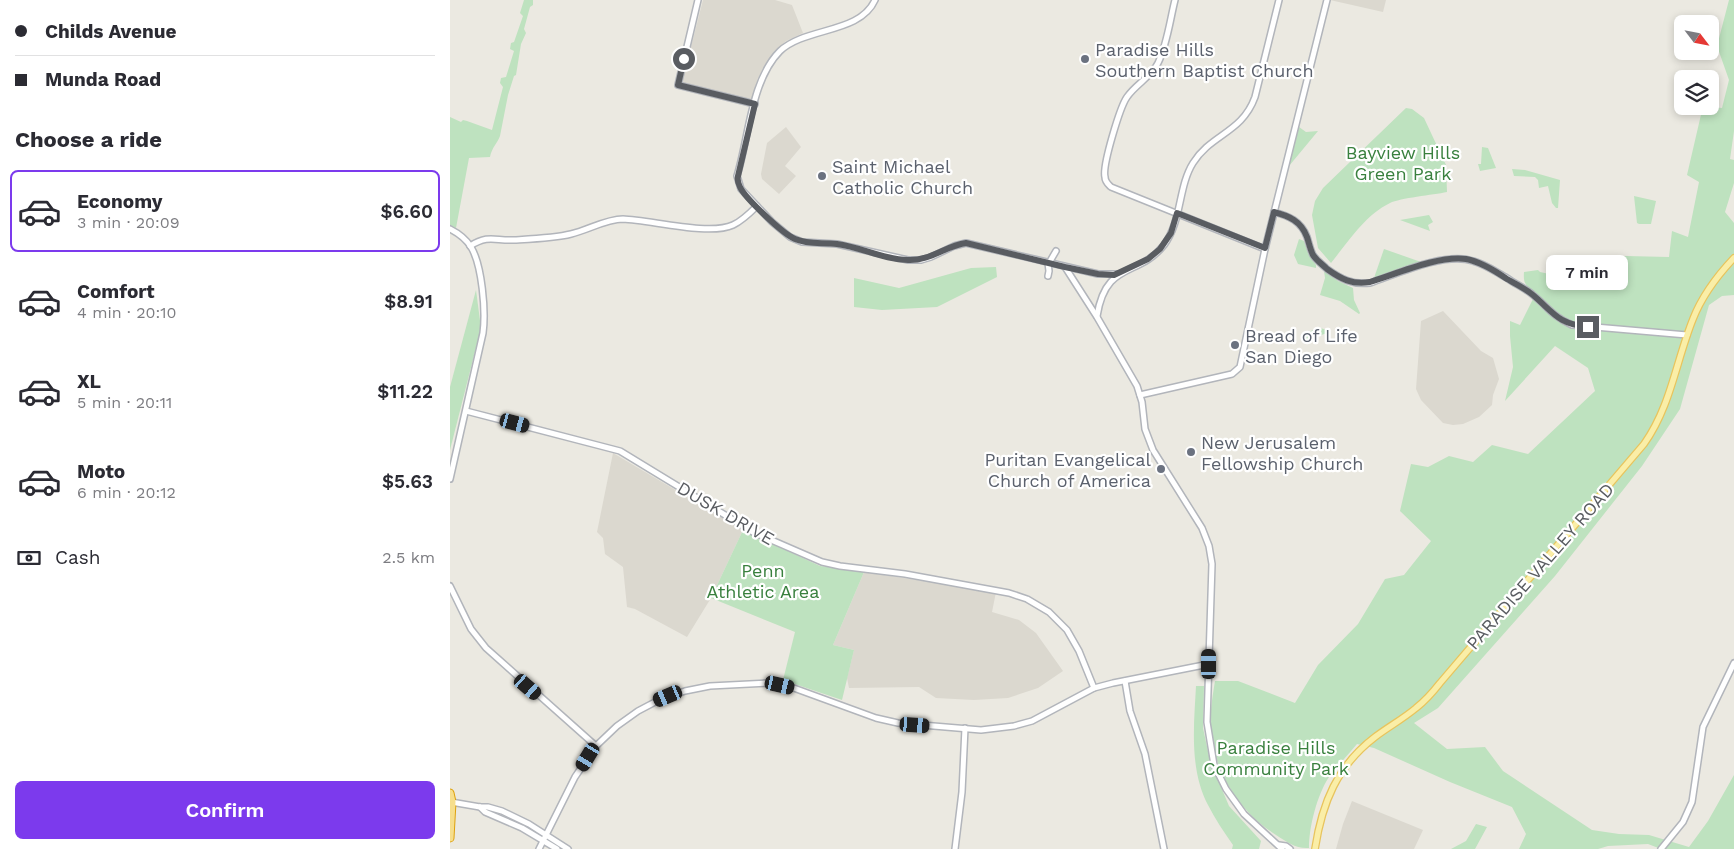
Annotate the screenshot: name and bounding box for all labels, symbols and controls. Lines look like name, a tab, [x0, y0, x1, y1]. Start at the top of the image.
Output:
north arrow	[1674, 15, 1719, 60]
map controls	[1674, 15, 1719, 115]
text: Childs Avenue	[45, 20, 176, 43]
place label: Paradise Hills Southern Baptist Church	[1095, 39, 1314, 81]
route start	[673, 48, 695, 70]
marker: Paradise Hills Southern Baptist Church	[1079, 53, 1091, 65]
text: Munda Road	[45, 68, 161, 91]
button: layers	[1674, 70, 1719, 115]
text: Choose a ride	[15, 127, 162, 152]
park label: Bayview Hills Green Park	[1346, 142, 1460, 184]
place label: Saint Michael Catholic Church	[832, 156, 973, 198]
marker: Saint Michael Catholic Church	[816, 170, 828, 182]
icon: car	[17, 189, 62, 234]
text: Economy	[77, 190, 162, 213]
text: $6.60	[380, 200, 433, 223]
text: 3 min · 20:09	[77, 213, 180, 232]
callout: 7 min	[1547, 255, 1629, 290]
text: 7 min	[1565, 263, 1609, 282]
icon: car	[17, 279, 62, 324]
text: Comfort	[77, 280, 155, 303]
text: $8.91	[384, 290, 433, 313]
text: 4 min · 20:10	[77, 303, 176, 322]
route end	[1577, 316, 1599, 338]
place label: Bread of Life San Diego	[1245, 325, 1358, 367]
marker: Bread of Life San Diego	[1229, 339, 1241, 351]
icon: car	[17, 369, 62, 414]
text: XL	[77, 370, 101, 393]
text: $11.22	[377, 380, 433, 403]
text: 5 min · 20:11	[77, 393, 172, 412]
car	[498, 412, 531, 434]
place label: New Jerusalem Fellowship Church	[1201, 432, 1363, 474]
marker: New Jerusalem Fellowship Church	[1185, 446, 1197, 458]
place label: Puritan Evangelical Church of America	[984, 449, 1151, 491]
icon: car	[17, 459, 62, 504]
text: Moto	[77, 460, 125, 483]
marker: Puritan Evangelical Church of America	[1155, 463, 1167, 475]
text: $5.63	[382, 470, 433, 493]
street label: DUSK DRIVE	[674, 477, 778, 549]
street label: PARADISE VALLEY ROAD	[1462, 478, 1618, 654]
text: 6 min · 20:12	[77, 483, 176, 502]
icon: cash	[15, 544, 43, 572]
text: Cash	[55, 546, 101, 569]
text: 2.5 km	[382, 548, 435, 567]
park label: Penn Athletic Area	[707, 560, 819, 602]
car	[1201, 649, 1216, 679]
car	[511, 671, 544, 703]
car	[763, 674, 796, 696]
car	[651, 683, 684, 709]
car	[899, 716, 930, 734]
park label: Paradise Hills Community Park	[1203, 737, 1349, 779]
car	[573, 740, 602, 774]
button: Confirm	[15, 781, 435, 839]

